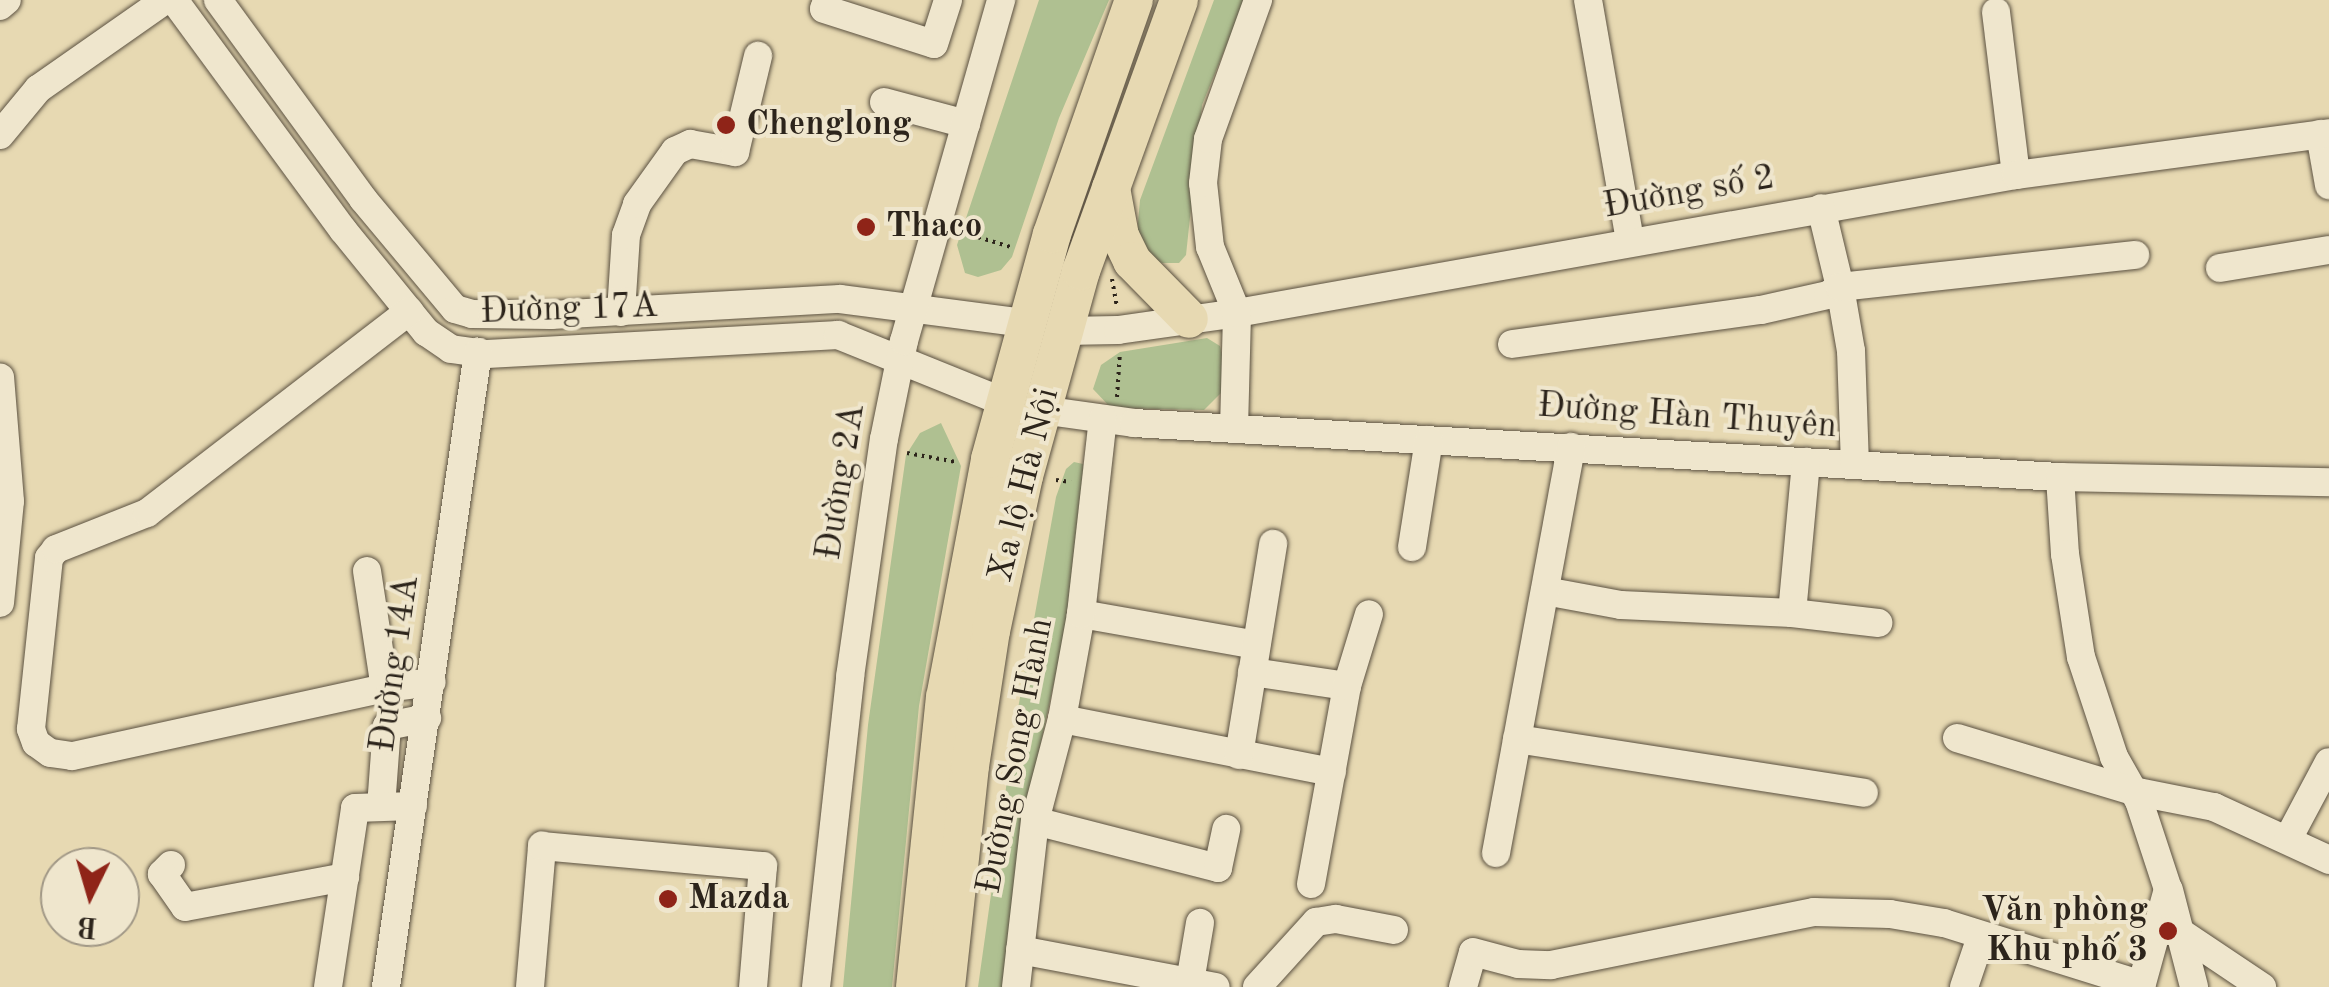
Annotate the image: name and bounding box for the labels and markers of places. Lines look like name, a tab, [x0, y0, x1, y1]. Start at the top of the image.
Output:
place label: Chenglong	[746, 104, 911, 146]
marker: Chenglong	[715, 114, 737, 136]
place label: Thaco	[886, 206, 982, 248]
marker: Thaco	[855, 216, 877, 238]
place label: Mazda	[688, 878, 790, 920]
marker: Mazda	[657, 888, 679, 910]
place label: Văn phòng Khu phố 3	[1981, 890, 2148, 972]
marker: Văn phòng Khu phố 3	[2157, 920, 2179, 942]

